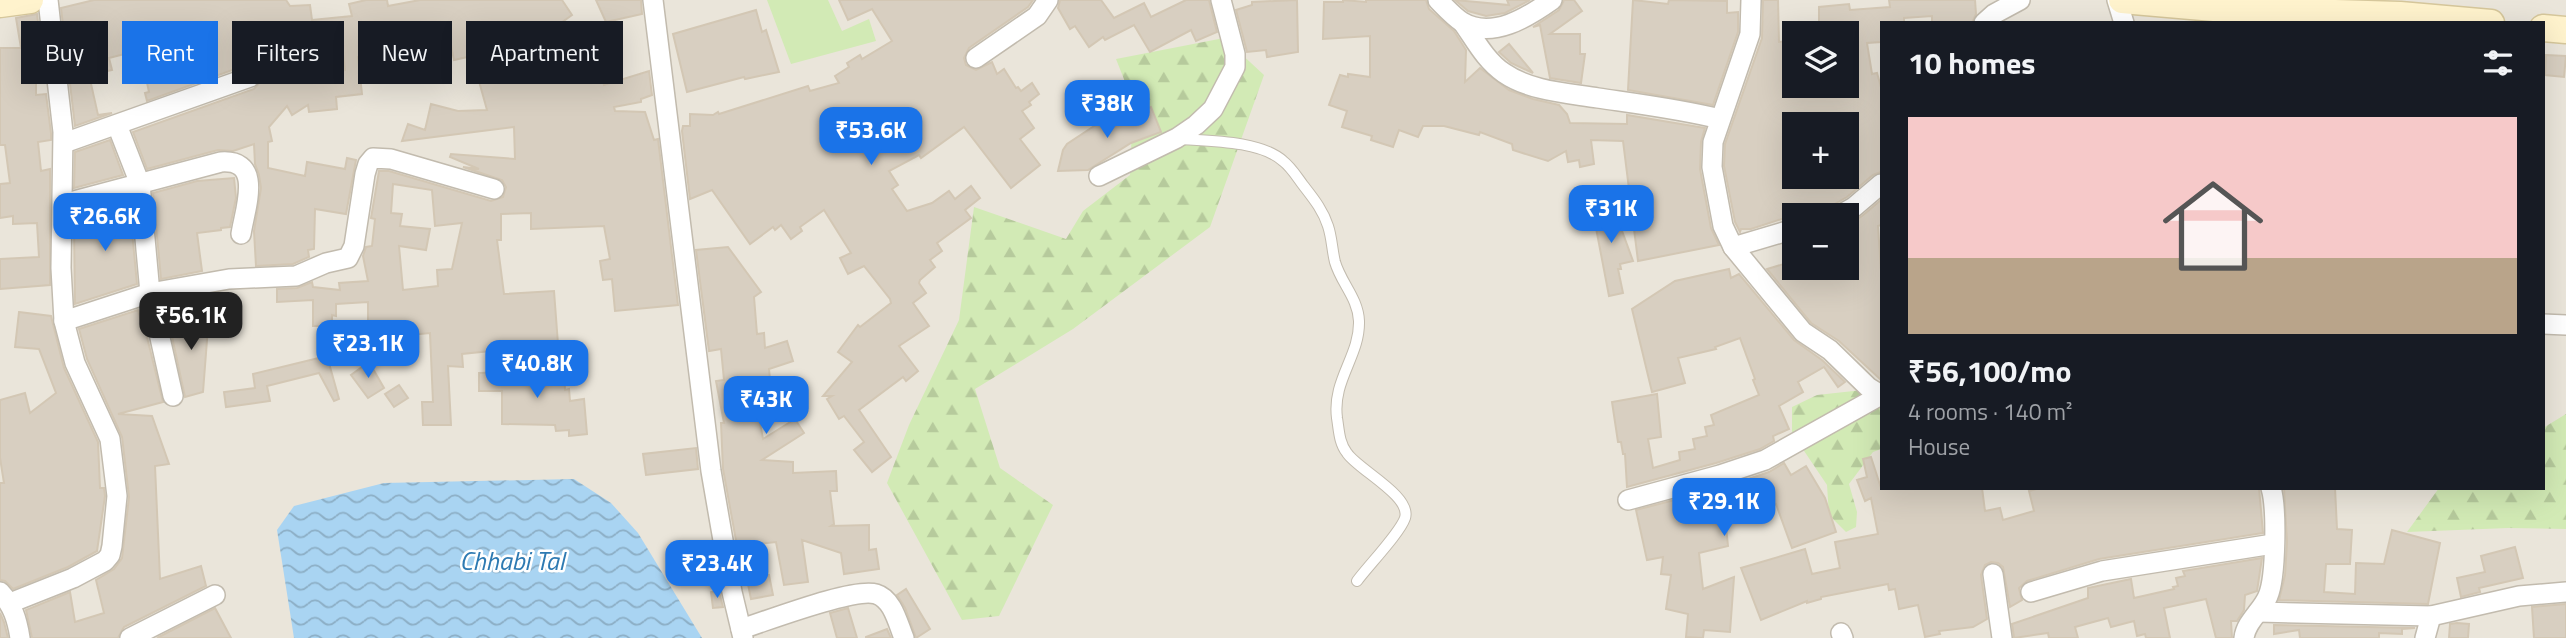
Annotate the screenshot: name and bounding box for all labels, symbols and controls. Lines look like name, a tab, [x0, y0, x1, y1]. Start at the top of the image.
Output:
chip: Buy	[21, 21, 108, 84]
chip: Rent	[122, 21, 218, 84]
chip: Filters	[232, 21, 344, 84]
chip: New	[358, 21, 452, 84]
chip: Apartment	[466, 21, 623, 84]
map controls	[1782, 21, 1859, 280]
button: layers	[1782, 21, 1859, 98]
text: 10 homes	[1908, 40, 2035, 86]
icon: filters	[2479, 44, 2517, 82]
pin: ₹38K	[1066, 80, 1148, 140]
text: ₹38K	[1081, 85, 1133, 120]
pin: ₹53.6K	[814, 108, 928, 167]
text: ₹53.6K	[835, 112, 907, 147]
button: +	[1782, 112, 1859, 189]
icon: home	[2150, 163, 2276, 289]
pin: ₹31K	[1570, 186, 1652, 245]
text: ₹31K	[1585, 190, 1637, 225]
pin: ₹26.6K	[48, 194, 162, 253]
text: ₹26.6K	[69, 198, 141, 233]
button: −	[1782, 203, 1859, 280]
pin: ₹56.1K	[134, 292, 248, 352]
text: ₹56.1K	[155, 297, 227, 332]
pin: ₹23.1K	[311, 320, 425, 380]
text: ₹23.1K	[332, 325, 404, 360]
pin: ₹40.8K	[480, 340, 594, 400]
text: ₹40.8K	[501, 345, 573, 380]
text: ₹56,100/mo	[1908, 348, 2072, 394]
pin: ₹43K	[725, 376, 807, 436]
text: ₹43K	[740, 381, 792, 416]
text: 4 rooms · 140 m²	[1908, 394, 2072, 429]
text: House	[1908, 429, 1970, 464]
pin: ₹29.1K	[1667, 478, 1781, 538]
text: ₹29.1K	[1688, 483, 1760, 518]
pin: ₹23.4K	[660, 540, 774, 600]
water label: Chhabi Tal	[460, 541, 568, 580]
text: ₹23.4K	[681, 545, 753, 580]

